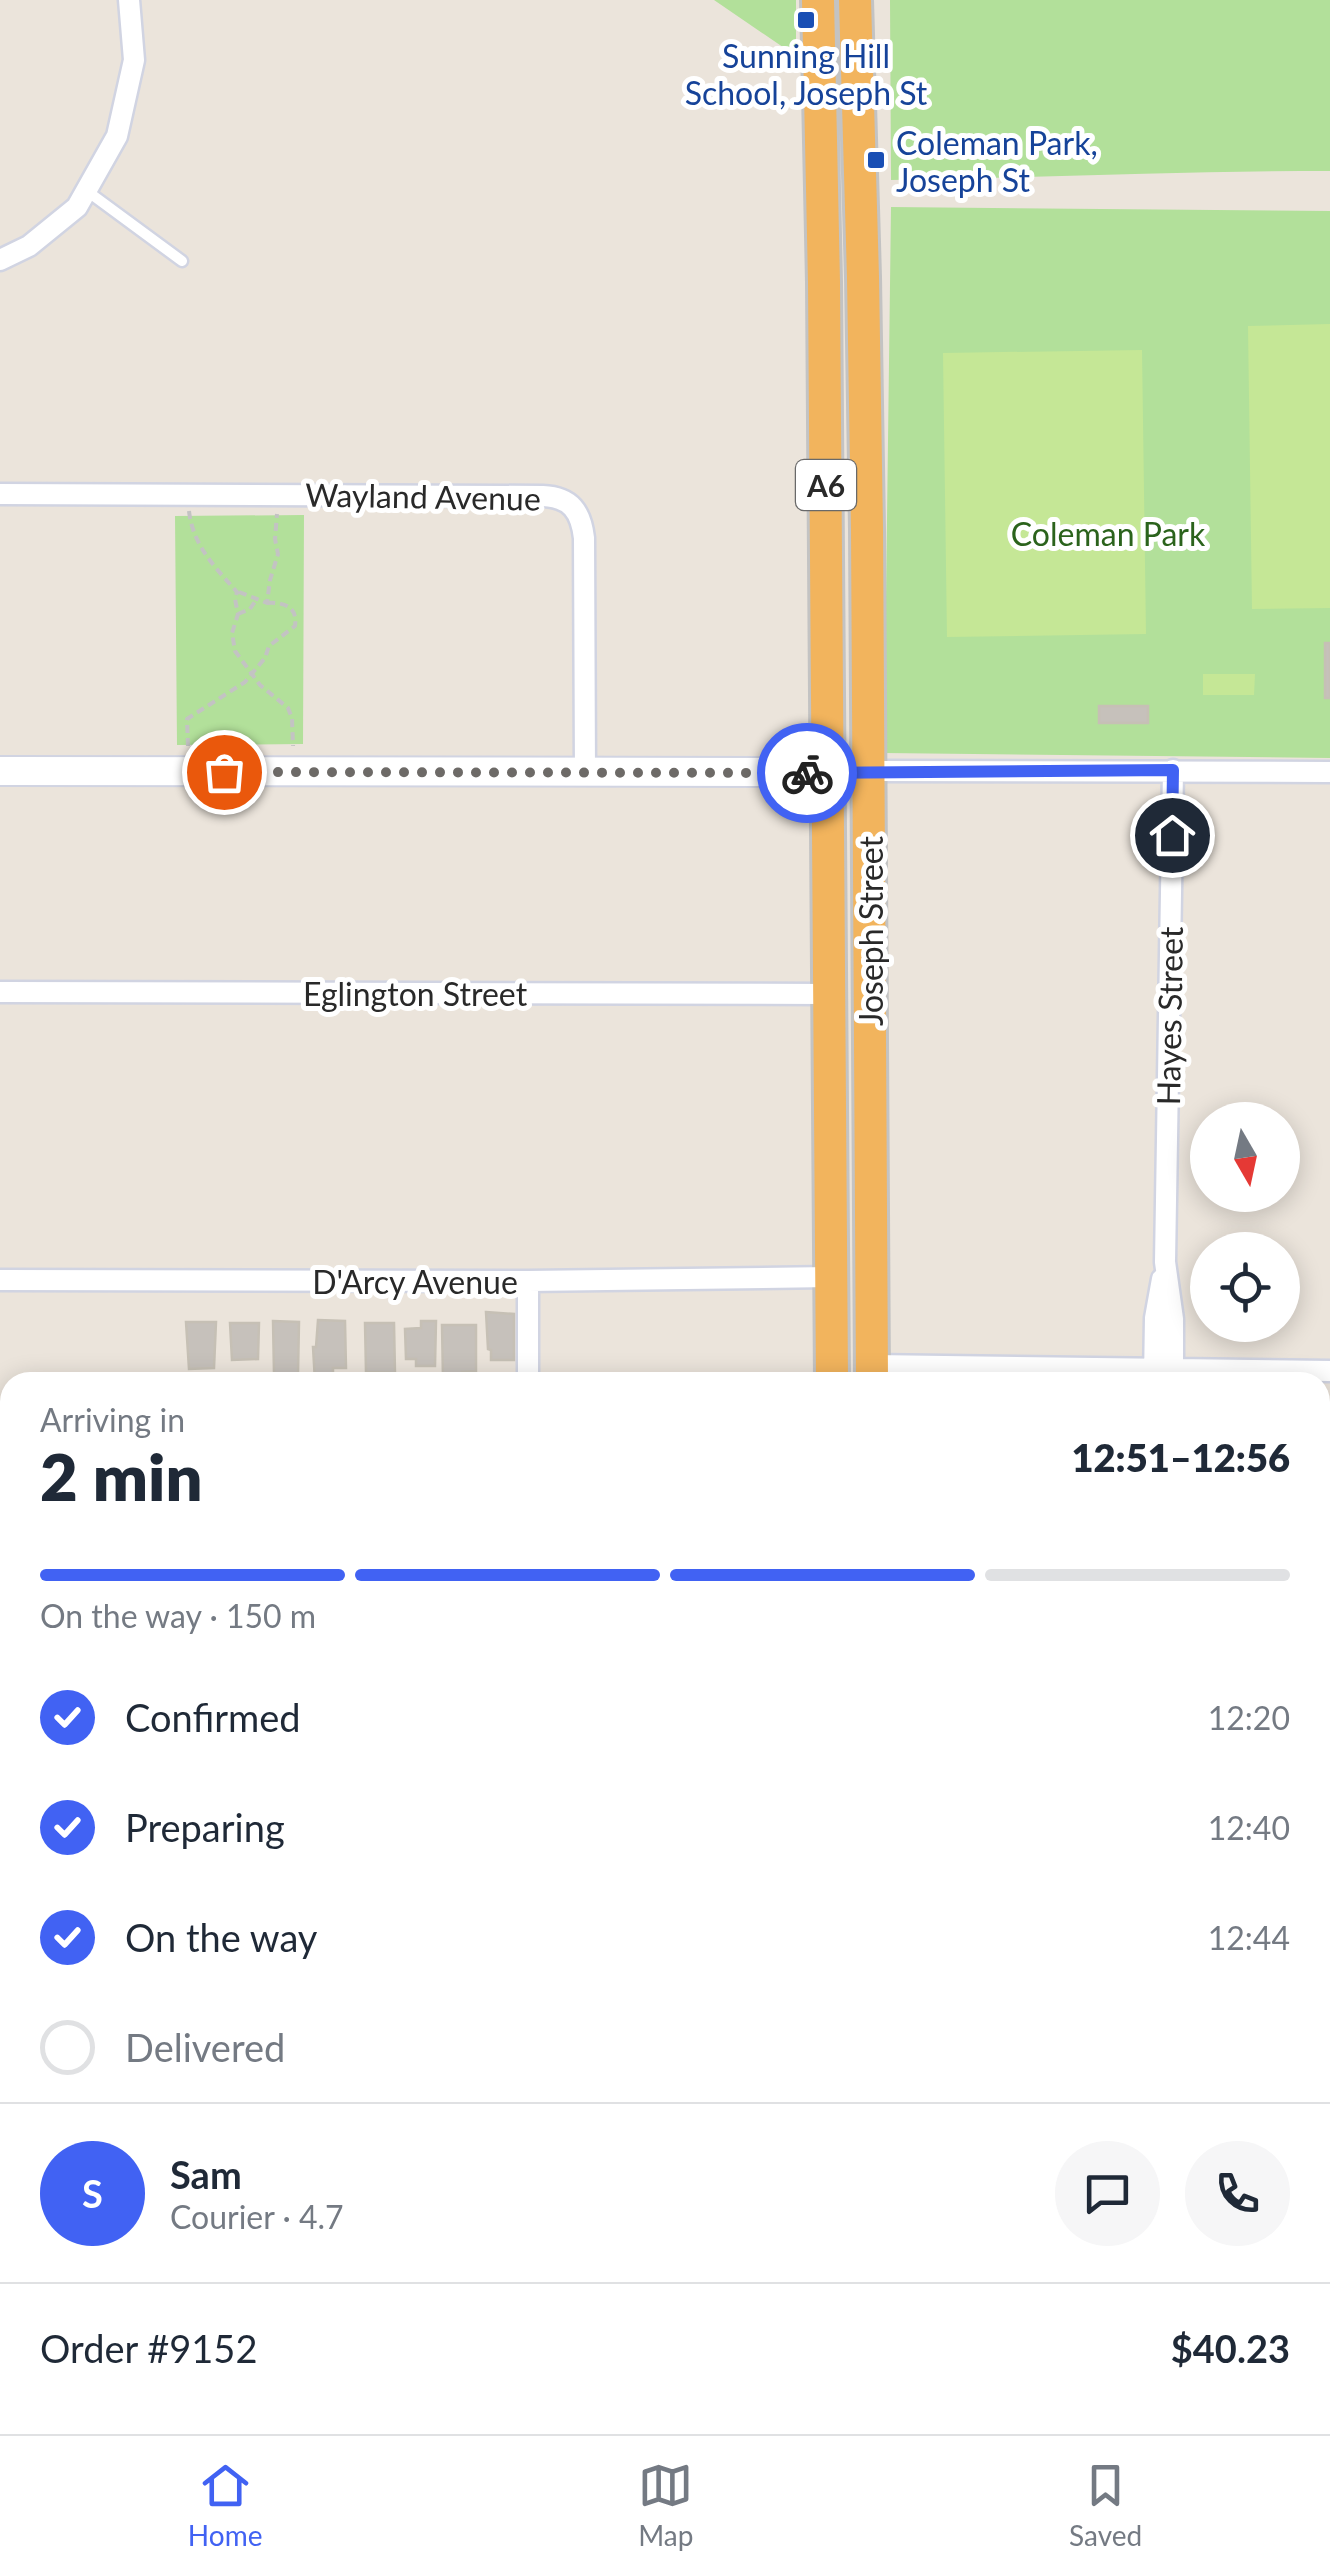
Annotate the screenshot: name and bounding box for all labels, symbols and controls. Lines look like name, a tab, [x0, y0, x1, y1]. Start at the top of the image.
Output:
marker: Sunning Hill School, Joseph St	[795, 9, 817, 31]
place label: Sunning Hill School, Joseph St	[685, 36, 928, 112]
place label: Coleman Park, Joseph St	[896, 123, 1098, 199]
marker: Coleman Park, Joseph St	[865, 149, 887, 171]
road number: A6	[796, 460, 856, 510]
street label: Wayland Avenue	[305, 474, 541, 518]
park label: Coleman Park	[1011, 514, 1206, 553]
courier	[757, 723, 857, 823]
pin	[182, 730, 267, 815]
icon: bag	[197, 745, 252, 800]
icon: bike	[780, 746, 835, 801]
pin	[1130, 793, 1215, 878]
icon: home	[1145, 808, 1200, 863]
street label: Joseph Street	[851, 835, 890, 1026]
street label: Hayes Street	[1148, 926, 1190, 1106]
street label: Eglington Street	[303, 974, 528, 1013]
north arrow	[1190, 1102, 1300, 1212]
map controls	[1190, 1102, 1300, 1342]
button: locate	[1190, 1232, 1300, 1342]
street label: D'Arcy Avenue	[312, 1262, 518, 1301]
text: Arriving in	[40, 1400, 185, 1439]
text: 12:51–12:56	[1071, 1434, 1290, 1480]
text: 2 min	[40, 1437, 202, 1515]
text: On the way · 150 m	[40, 1596, 316, 1635]
icon: check	[40, 1690, 95, 1745]
text: Confirmed	[125, 1694, 301, 1740]
text: 12:20	[1208, 1698, 1290, 1737]
icon: check	[40, 1800, 95, 1855]
text: Preparing	[125, 1804, 285, 1850]
text: 12:40	[1208, 1808, 1290, 1847]
icon: check	[40, 1910, 95, 1965]
text: On the way	[125, 1914, 317, 1960]
text: 12:44	[1208, 1918, 1290, 1957]
text: Delivered	[125, 2024, 285, 2070]
button: chat	[1055, 2141, 1160, 2246]
button: phone	[1185, 2141, 1290, 2246]
text: Sam	[170, 2151, 242, 2197]
text: S	[82, 2170, 103, 2216]
text: Courier · 4.7	[170, 2197, 344, 2236]
text: Order #9152	[40, 2325, 257, 2371]
text: $40.23	[1171, 2325, 1290, 2371]
tab: Home	[188, 2458, 262, 2552]
tab: Map	[638, 2458, 693, 2552]
tab: Saved	[1069, 2458, 1142, 2552]

